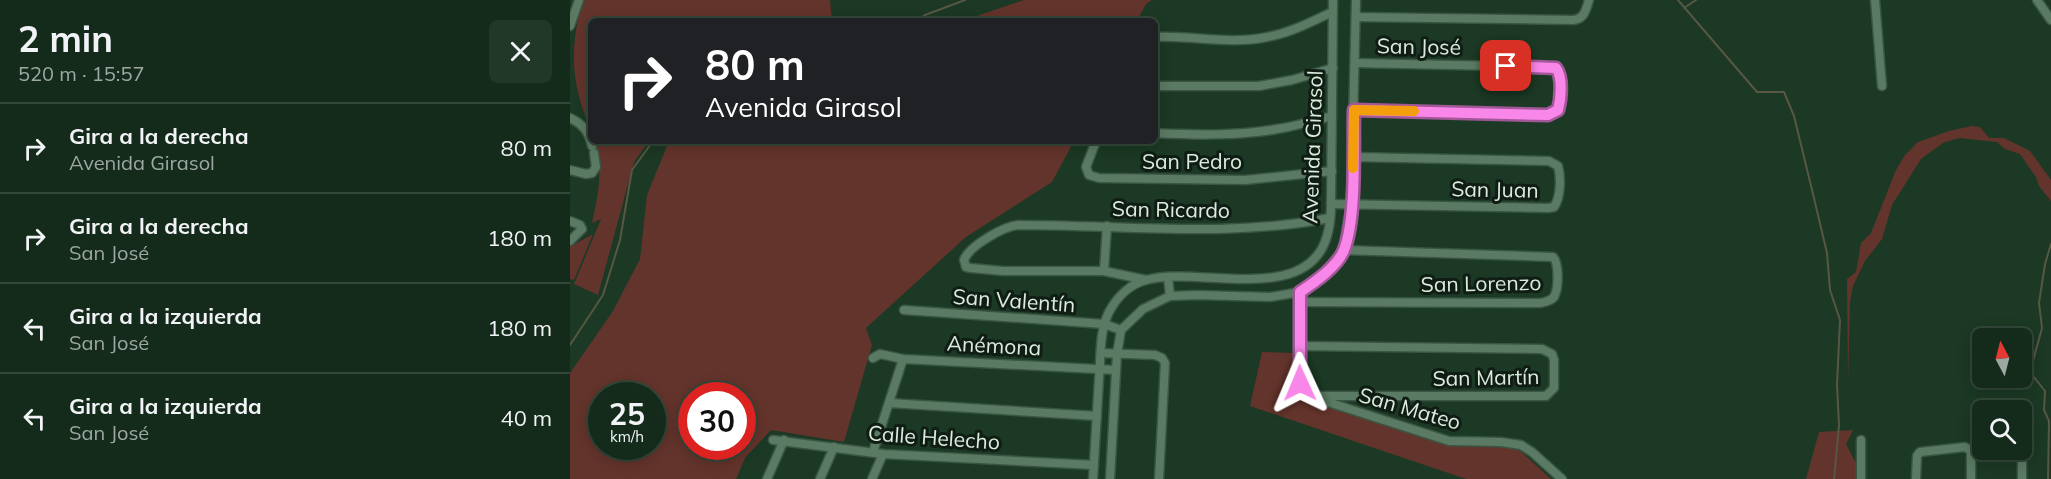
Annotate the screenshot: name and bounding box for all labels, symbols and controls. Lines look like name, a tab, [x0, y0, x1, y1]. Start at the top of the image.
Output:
text: 2 min	[18, 16, 113, 61]
button: close	[489, 20, 552, 83]
street label: San José	[1377, 32, 1461, 60]
text: 80 m	[705, 38, 805, 91]
pin	[1480, 40, 1531, 91]
icon: right	[606, 42, 684, 120]
icon: arrive	[1489, 49, 1522, 82]
text: 520 m · 15:57	[18, 61, 144, 86]
street label: Avenida Girasol	[1296, 70, 1328, 224]
text: Avenida Girasol	[705, 90, 902, 124]
text: Gira a la derecha	[69, 122, 249, 150]
icon: right	[18, 132, 51, 165]
text: 80 m	[501, 134, 552, 162]
street label: San Pedro	[1142, 148, 1242, 174]
text: Avenida Girasol	[69, 150, 215, 175]
street label: San Juan	[1451, 175, 1539, 203]
street label: San Ricardo	[1112, 195, 1230, 223]
text: Gira a la derecha	[69, 212, 249, 240]
icon: right	[18, 222, 51, 255]
text: 180 m	[487, 224, 552, 252]
text: San José	[69, 240, 149, 265]
street label: San Lorenzo	[1420, 269, 1542, 297]
street label: San Valentín	[952, 283, 1076, 317]
text: Gira a la izquierda	[69, 302, 262, 330]
icon: left	[18, 312, 51, 345]
text: 180 m	[487, 314, 552, 342]
north arrow	[1972, 328, 2032, 388]
map controls	[1972, 328, 2032, 460]
text: San José	[69, 330, 149, 355]
street label: Anémona	[946, 330, 1042, 360]
position arrow	[1268, 351, 1332, 415]
street label: San Martín	[1432, 363, 1540, 391]
street label: San Mateo	[1356, 381, 1464, 435]
speed limit sign: 30	[678, 382, 756, 460]
text: Gira a la izquierda	[69, 392, 262, 420]
text: 25	[609, 395, 645, 433]
button: search	[1972, 400, 2032, 460]
icon: left	[18, 402, 51, 435]
text: 40 m	[501, 404, 552, 432]
street label: Calle Helecho	[867, 419, 1001, 455]
text: San José	[69, 420, 149, 445]
text: km/h	[610, 427, 644, 446]

